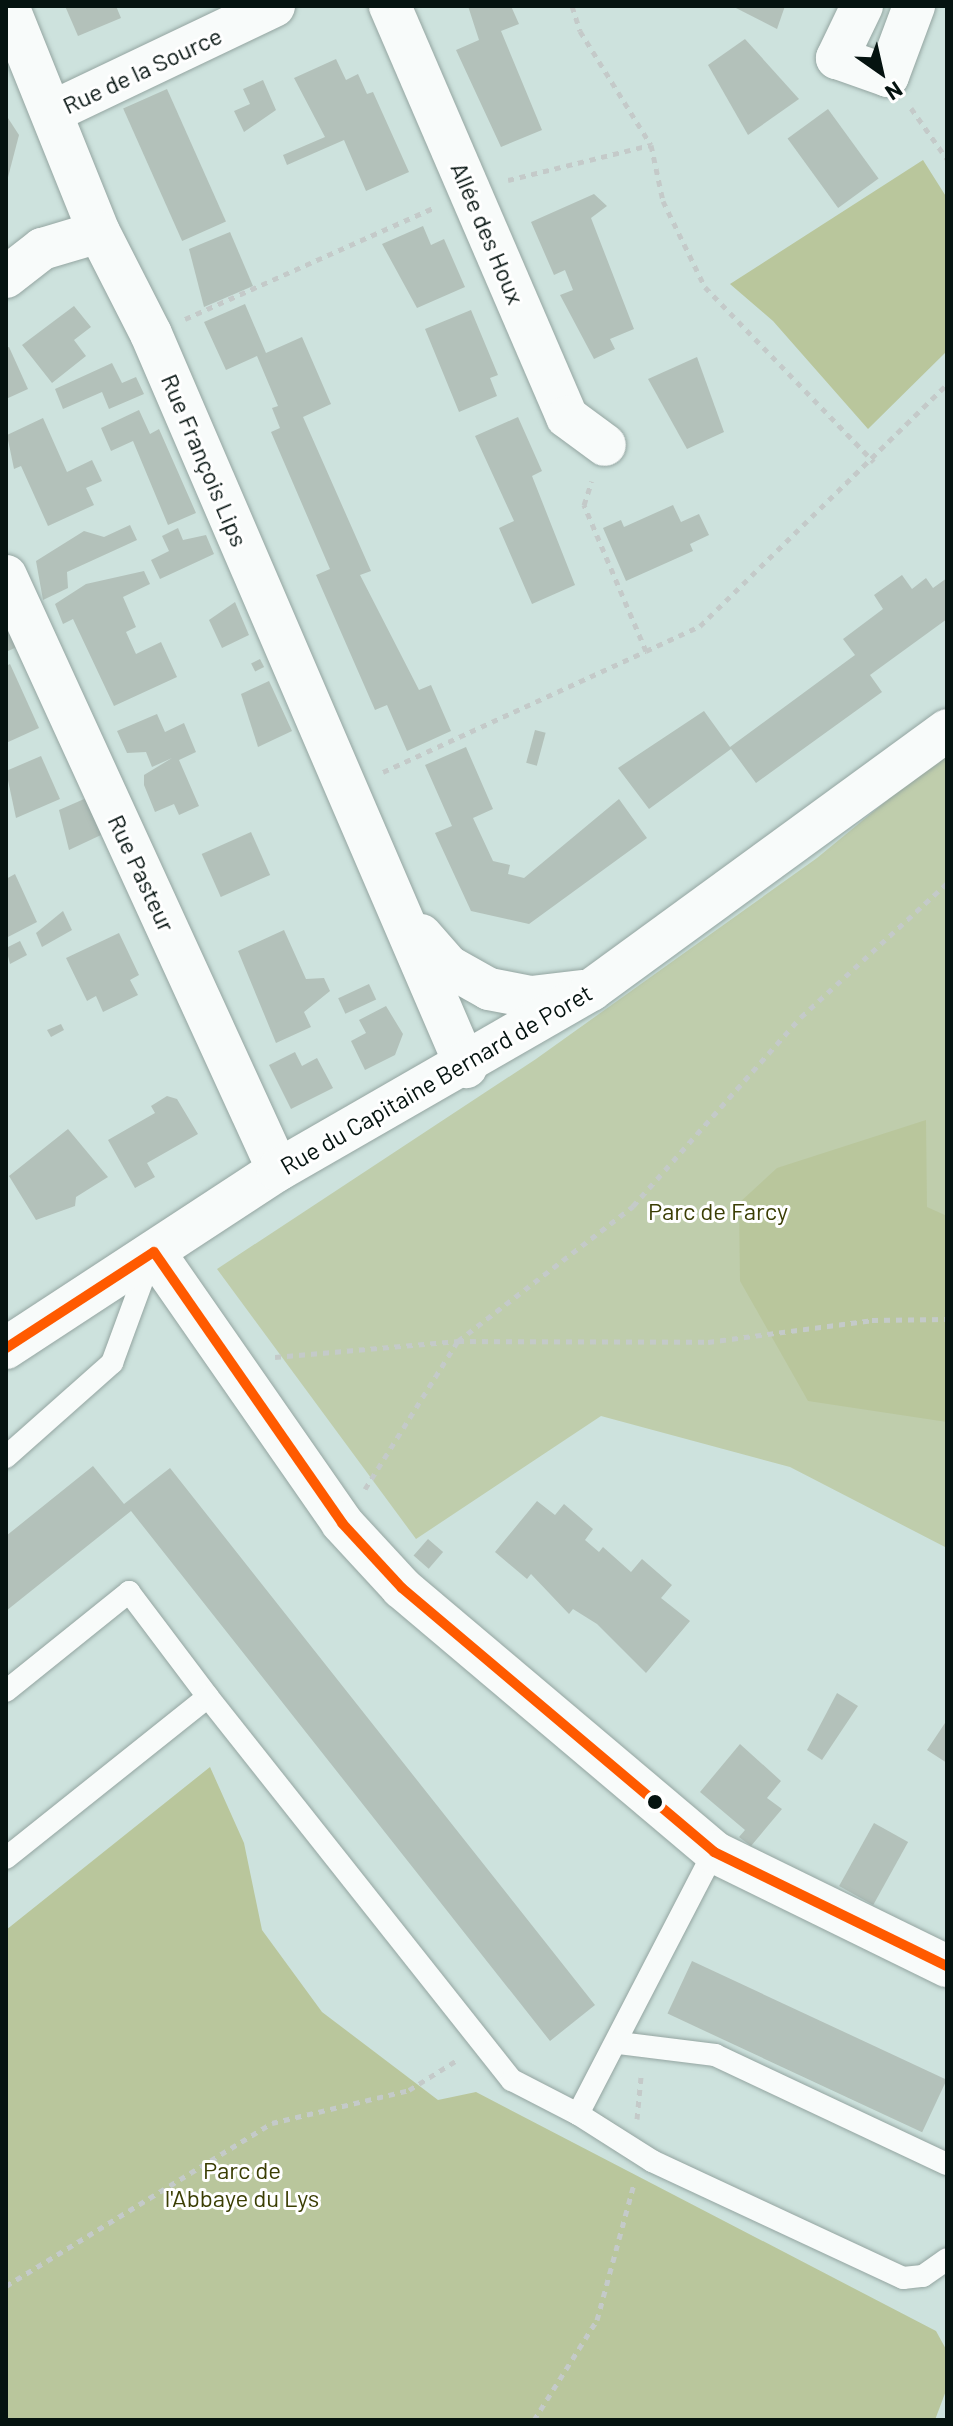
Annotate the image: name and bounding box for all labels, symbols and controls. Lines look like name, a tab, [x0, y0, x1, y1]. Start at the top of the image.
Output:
street label: Rue de la Source	[58, 21, 226, 119]
north arrow	[841, 32, 921, 112]
text: N	[881, 77, 908, 107]
street label: Allée des Houx	[445, 158, 531, 308]
street label: Rue François Lips	[156, 369, 254, 551]
street label: Rue Pasteur	[102, 810, 182, 936]
street label: Rue du Capitaine Bernard de Poret	[275, 978, 597, 1180]
park label: Parc de Farcy	[648, 1197, 788, 1225]
unlabelled marker	[647, 1794, 663, 1810]
park label: Parc de l'Abbaye du Lys	[165, 2156, 319, 2212]

